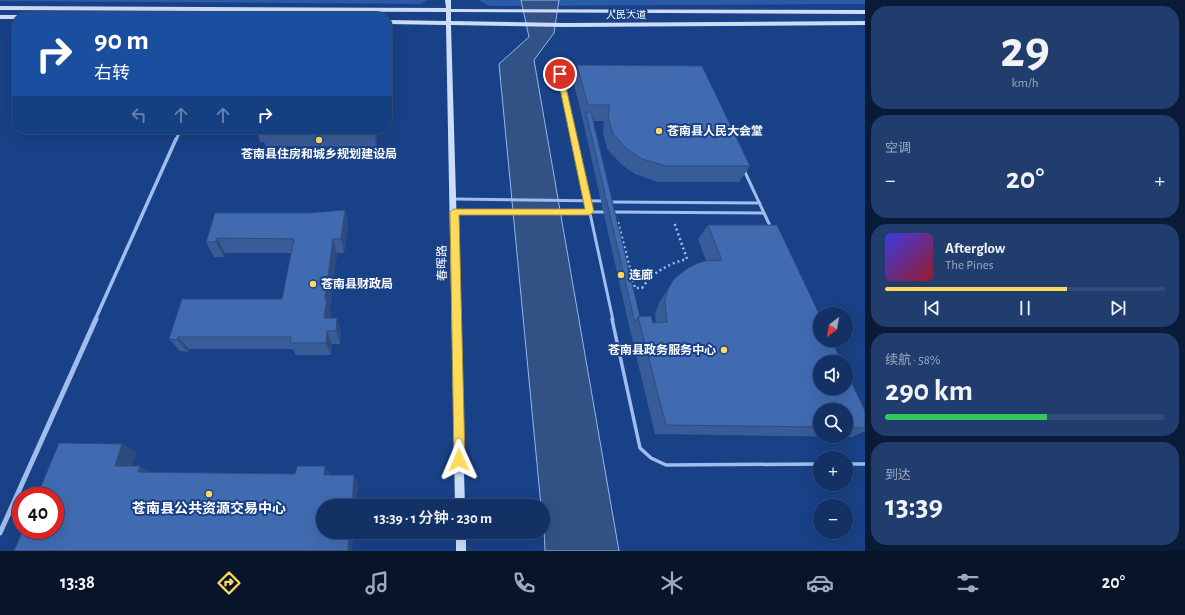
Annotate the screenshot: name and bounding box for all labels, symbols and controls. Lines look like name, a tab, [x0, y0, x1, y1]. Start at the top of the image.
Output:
street label: 人民大道	[606, 9, 646, 20]
text: 29	[1000, 24, 1050, 76]
text: 90 m	[94, 27, 149, 55]
icon: right	[28, 28, 80, 80]
pin	[543, 57, 577, 91]
icon: arrive	[549, 63, 571, 85]
text: 右转	[94, 65, 130, 83]
text: km/h	[1012, 77, 1038, 90]
icon: left	[128, 104, 150, 126]
icon: ahead	[170, 104, 192, 126]
icon: ahead	[212, 104, 234, 126]
icon: right	[254, 104, 276, 126]
place label: 苍南县人民大会堂	[667, 124, 763, 137]
marker: 苍南县人民大会堂	[654, 126, 664, 136]
marker: 苍南县住房和城乡规划建设局	[314, 135, 324, 145]
text: 空调	[885, 142, 911, 155]
place label: 苍南县住房和城乡规划建设局	[241, 147, 397, 160]
text: 20°	[1006, 164, 1044, 194]
text: −	[885, 169, 896, 191]
text: +	[1154, 169, 1165, 191]
text: Afterglow	[945, 241, 1005, 256]
street label: 春晖路	[435, 245, 448, 281]
text: The Pines	[945, 259, 994, 272]
place label: 连廊	[629, 268, 653, 281]
marker: 连廊	[616, 270, 626, 280]
place label: 苍南县财政局	[321, 277, 393, 290]
marker: 苍南县财政局	[308, 279, 318, 289]
icon: previous	[921, 297, 943, 319]
icon: pause	[1014, 297, 1036, 319]
icon: next	[1107, 297, 1129, 319]
north arrow	[813, 307, 853, 347]
map controls	[813, 307, 853, 539]
place label: 苍南县政务服务中心	[608, 343, 716, 356]
marker: 苍南县政务服务中心	[719, 345, 729, 355]
text: 续航 · 58%	[885, 354, 941, 367]
button: sound	[813, 355, 853, 395]
text: 290 km	[885, 376, 973, 406]
button: search	[813, 403, 853, 443]
position arrow	[438, 439, 480, 481]
button: +	[813, 451, 853, 491]
text: 到达	[885, 469, 911, 482]
speed limit sign: 40	[12, 487, 64, 539]
marker: 苍南县公共资源交易中心	[204, 489, 214, 499]
text: 13:39	[885, 491, 943, 521]
button: −	[813, 499, 853, 539]
place label: 苍南县公共资源交易中心	[132, 501, 286, 516]
text: 13:39 · 1 分钟 · 230 m	[374, 511, 492, 526]
icon: directions	[215, 569, 243, 597]
icon: music	[363, 569, 391, 597]
icon: phone	[510, 569, 538, 597]
icon: climate	[658, 569, 686, 597]
icon: car	[806, 569, 834, 597]
icon: filters	[954, 569, 982, 597]
text: 13:38	[60, 574, 95, 592]
text: 20°	[1102, 574, 1125, 592]

